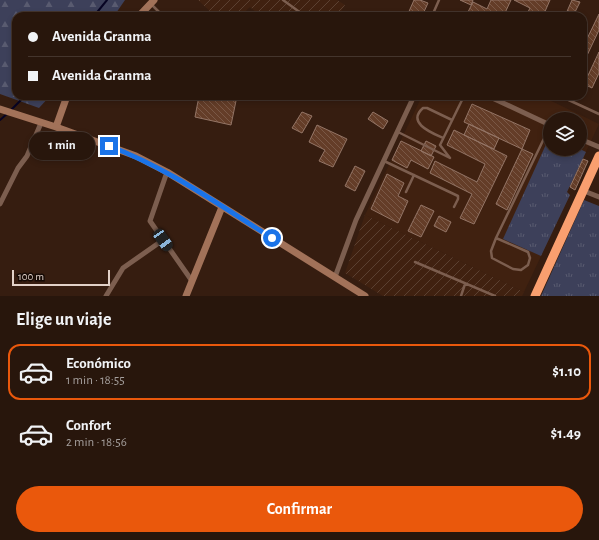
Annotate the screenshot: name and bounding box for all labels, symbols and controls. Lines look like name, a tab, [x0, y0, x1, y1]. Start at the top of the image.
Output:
text: Avenida Granma	[52, 29, 151, 44]
text: Avenida Granma	[52, 68, 151, 83]
map controls	[543, 112, 587, 156]
button: layers	[543, 112, 587, 156]
callout: 1 min	[29, 132, 95, 160]
route end	[100, 137, 118, 155]
text: 1 min	[48, 139, 76, 152]
car	[151, 227, 175, 253]
route start	[263, 229, 281, 247]
scale bar	[12, 268, 110, 287]
text: 100 m	[18, 271, 44, 282]
text: Elige un viaje	[16, 311, 111, 329]
icon: car	[18, 354, 54, 390]
text: Económico	[66, 356, 131, 371]
text: $1.10	[552, 364, 581, 379]
text: 1 min · 18:55	[66, 374, 125, 387]
icon: car	[18, 416, 54, 452]
text: Confort	[66, 418, 111, 433]
text: $1.49	[551, 426, 581, 441]
text: 2 min · 18:56	[66, 436, 127, 449]
button: Confirmar	[16, 486, 583, 532]

